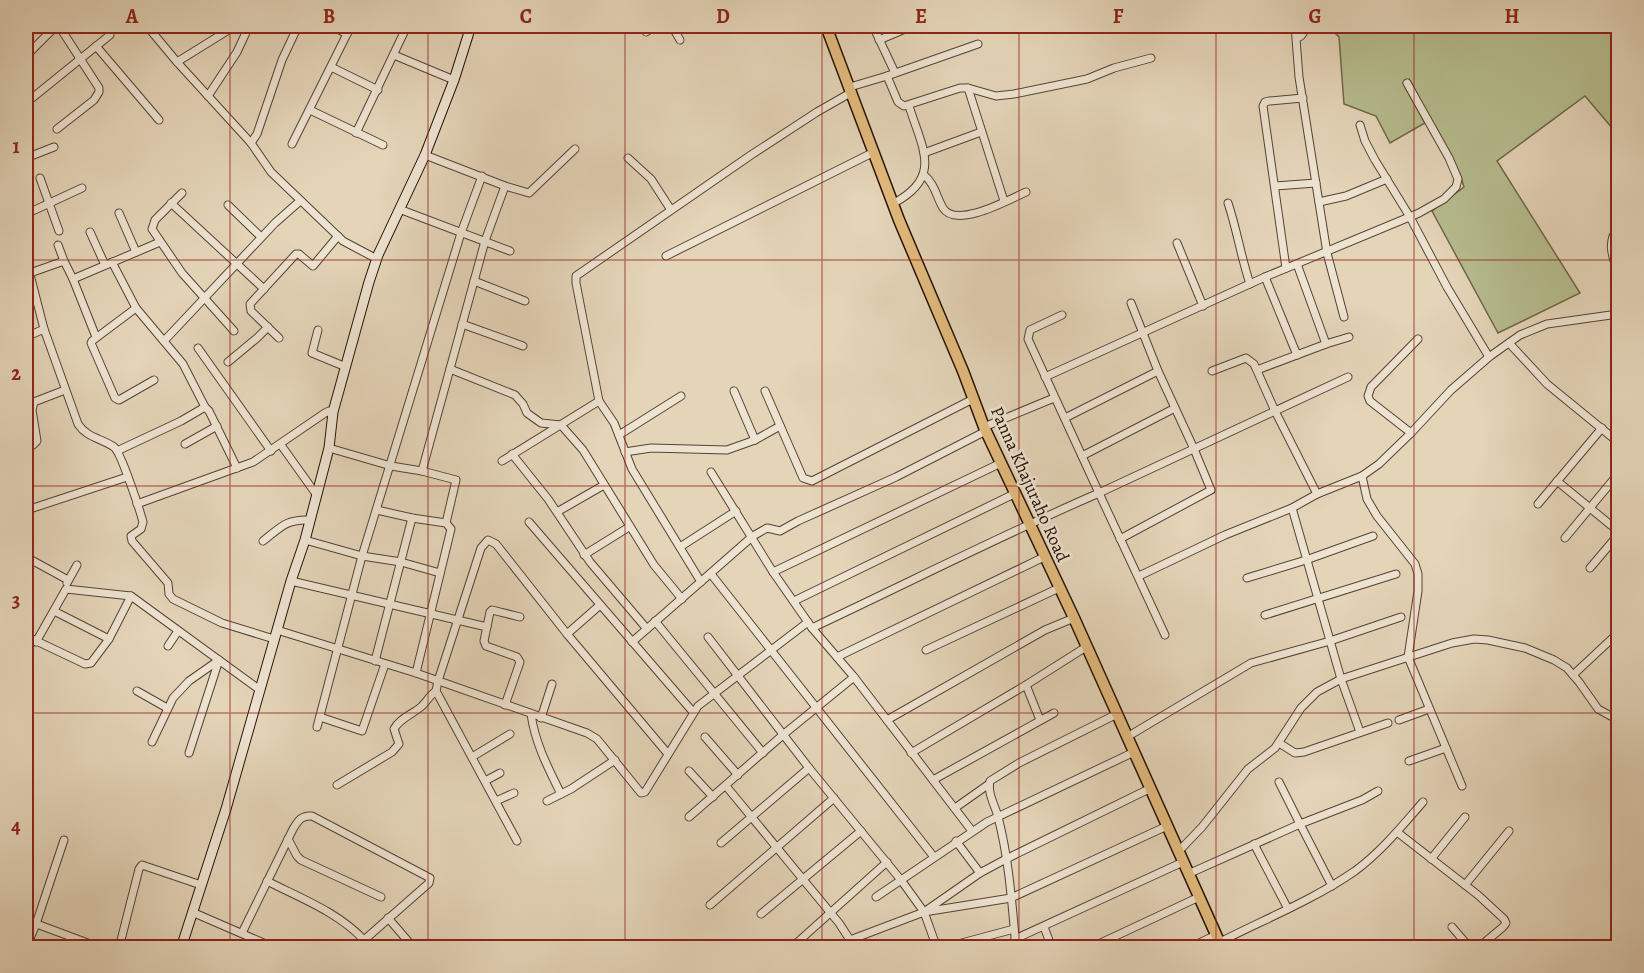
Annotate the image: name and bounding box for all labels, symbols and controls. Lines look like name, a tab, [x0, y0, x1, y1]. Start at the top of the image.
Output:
text: A	[125, 3, 139, 30]
text: B	[323, 3, 335, 30]
text: C	[520, 3, 532, 30]
text: D	[716, 3, 730, 30]
text: E	[915, 3, 927, 30]
text: F	[1113, 3, 1124, 30]
text: G	[1308, 3, 1322, 30]
text: H	[1505, 3, 1520, 30]
text: 1	[12, 133, 20, 160]
text: 2	[11, 360, 21, 387]
street label: Panna Khajuraho Road	[985, 402, 1075, 566]
text: 3	[12, 587, 20, 614]
text: 4	[11, 813, 21, 840]

